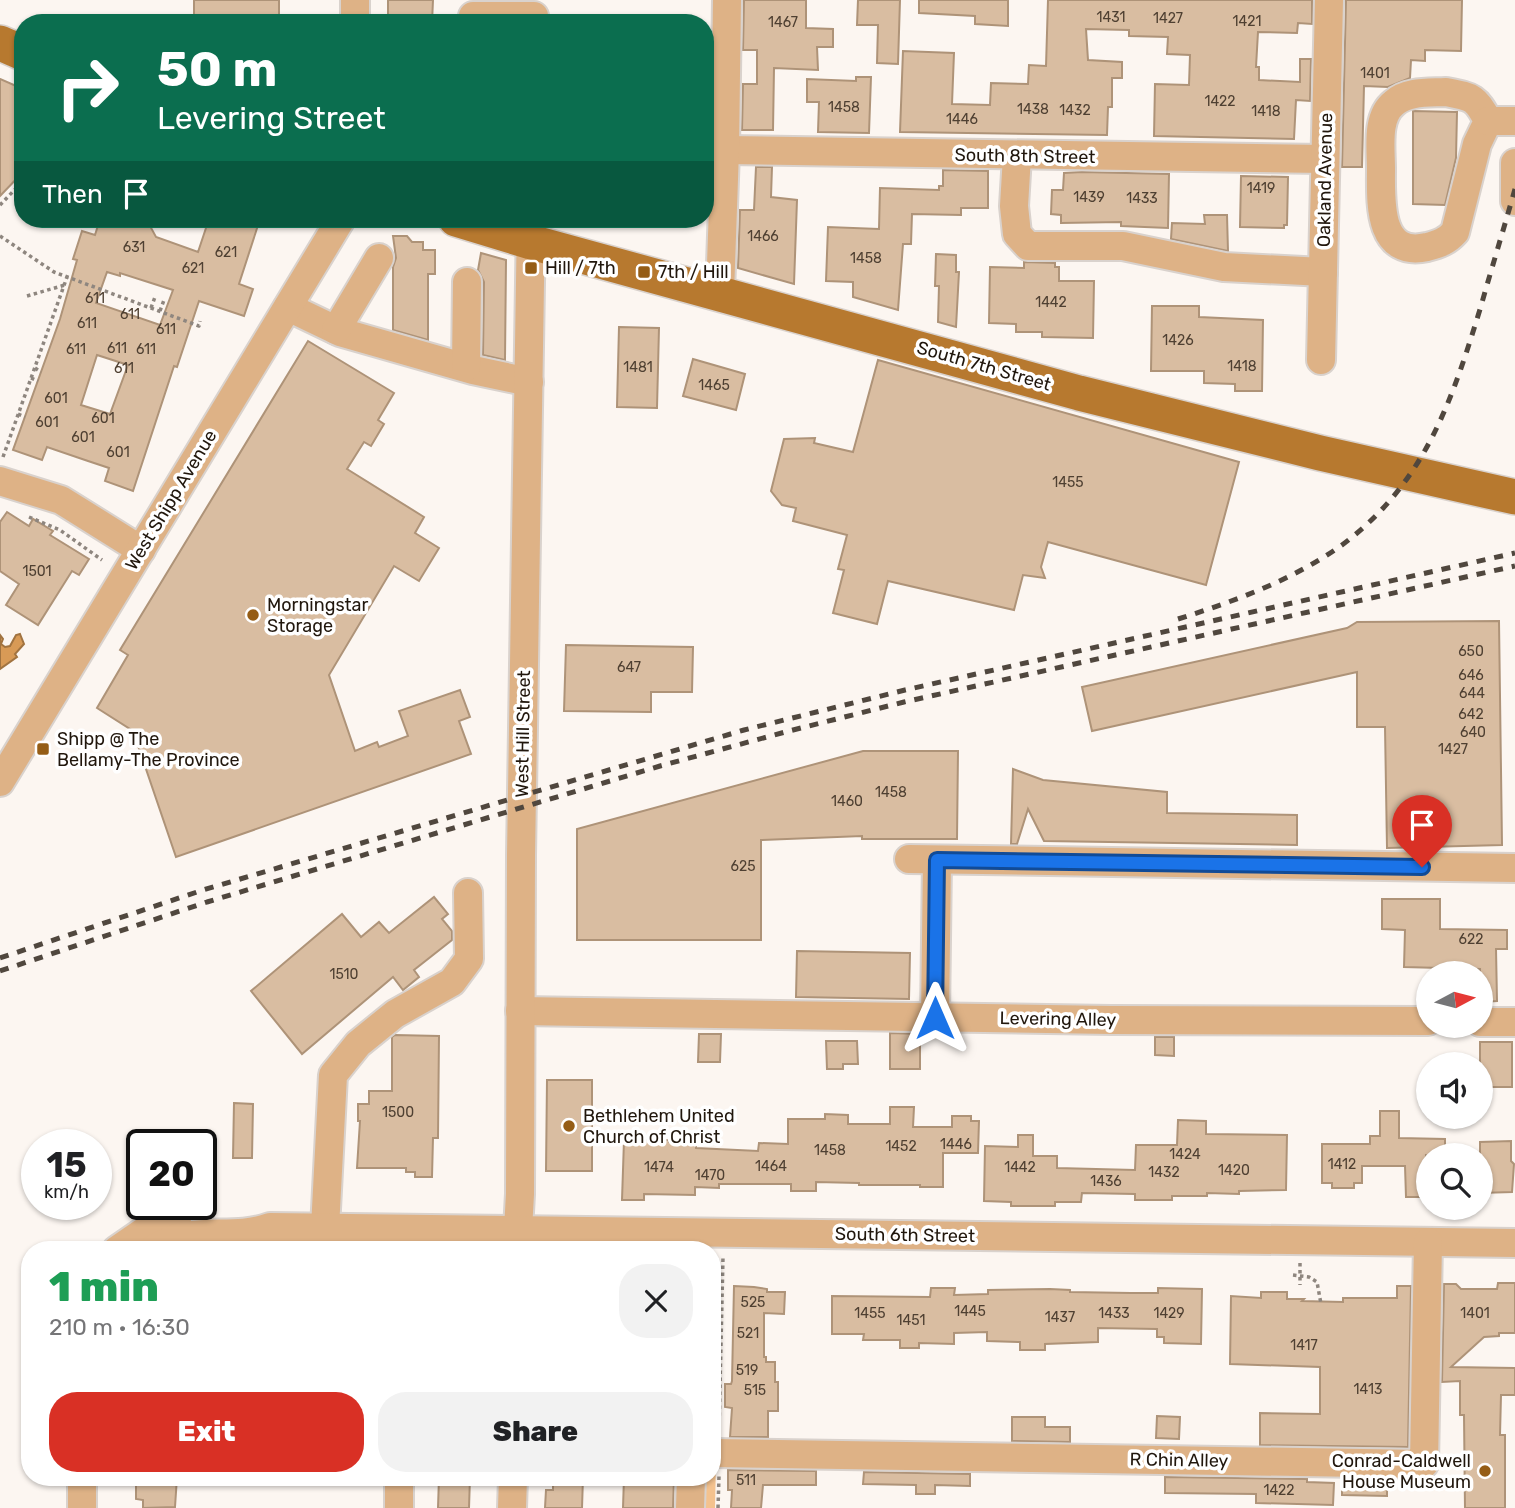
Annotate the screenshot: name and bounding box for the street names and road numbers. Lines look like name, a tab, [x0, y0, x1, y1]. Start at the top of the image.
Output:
street label: Oakland Avenue	[1313, 113, 1337, 247]
street label: South 8th Street	[954, 144, 1096, 168]
street label: South 7th Street	[914, 336, 1054, 396]
street label: West Shipp Avenue	[120, 426, 222, 574]
street label: West Hill Street	[511, 670, 535, 798]
street label: Levering Alley	[999, 1007, 1117, 1031]
street label: South 6th Street	[835, 1223, 975, 1247]
street label: R Chin Alley	[1129, 1448, 1229, 1472]

